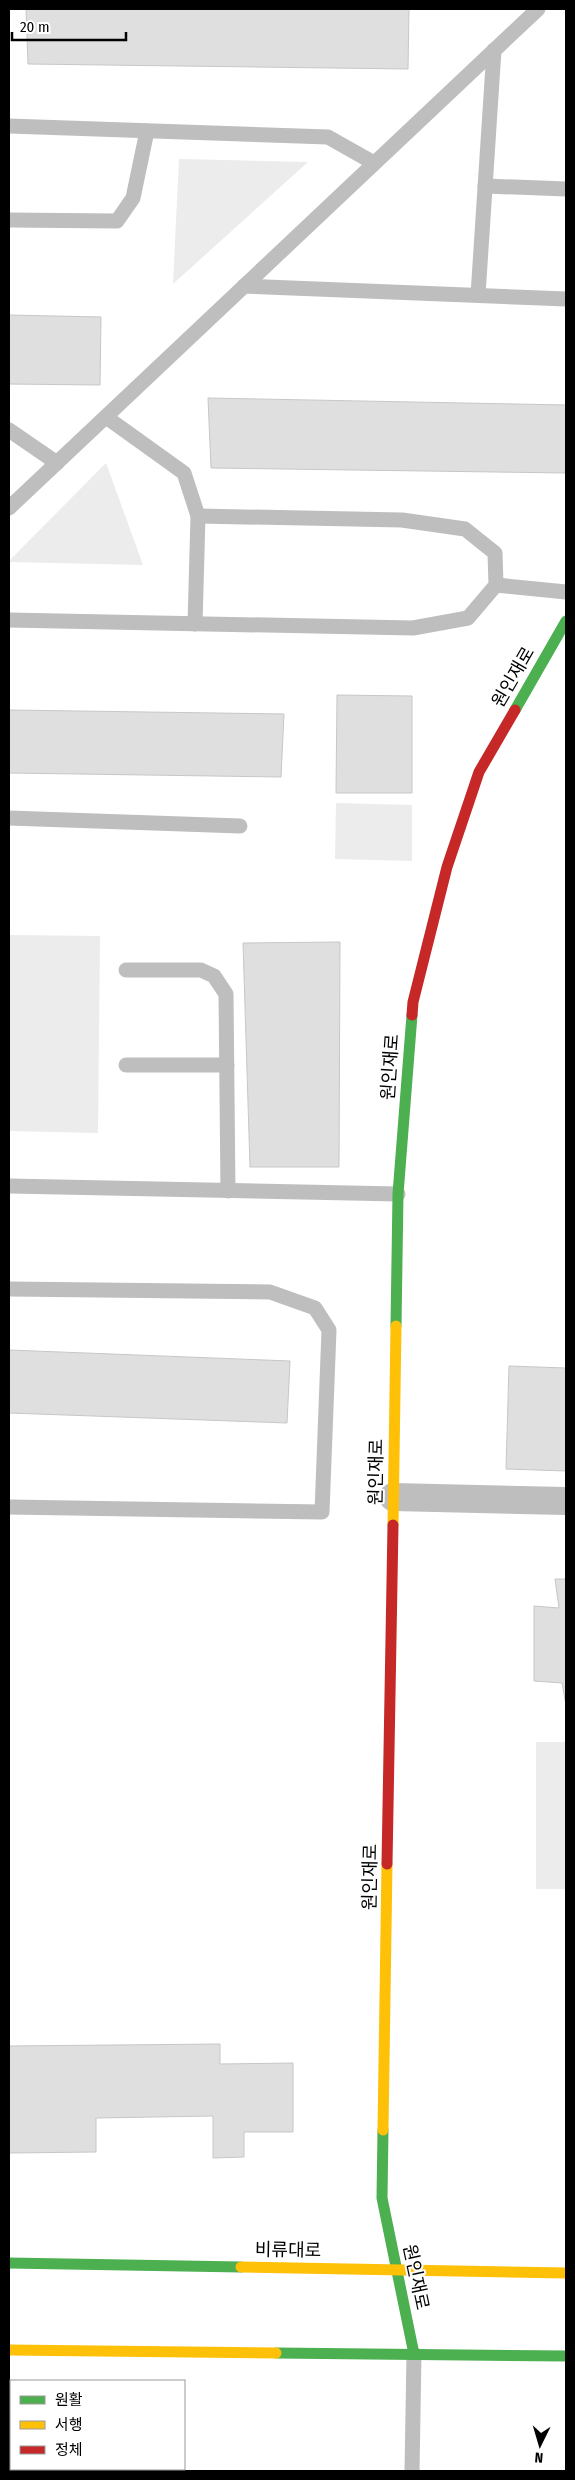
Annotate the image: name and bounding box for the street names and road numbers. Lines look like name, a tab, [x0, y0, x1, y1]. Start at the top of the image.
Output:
street label: 원인재로	[487, 643, 539, 711]
street label: 원인재로	[377, 1033, 403, 1101]
street label: 원인재로	[364, 1439, 388, 1505]
street label: 원인재로	[358, 1844, 382, 1910]
street label: 비류대로	[255, 2238, 321, 2262]
street label: 원인재로	[398, 2242, 434, 2312]

